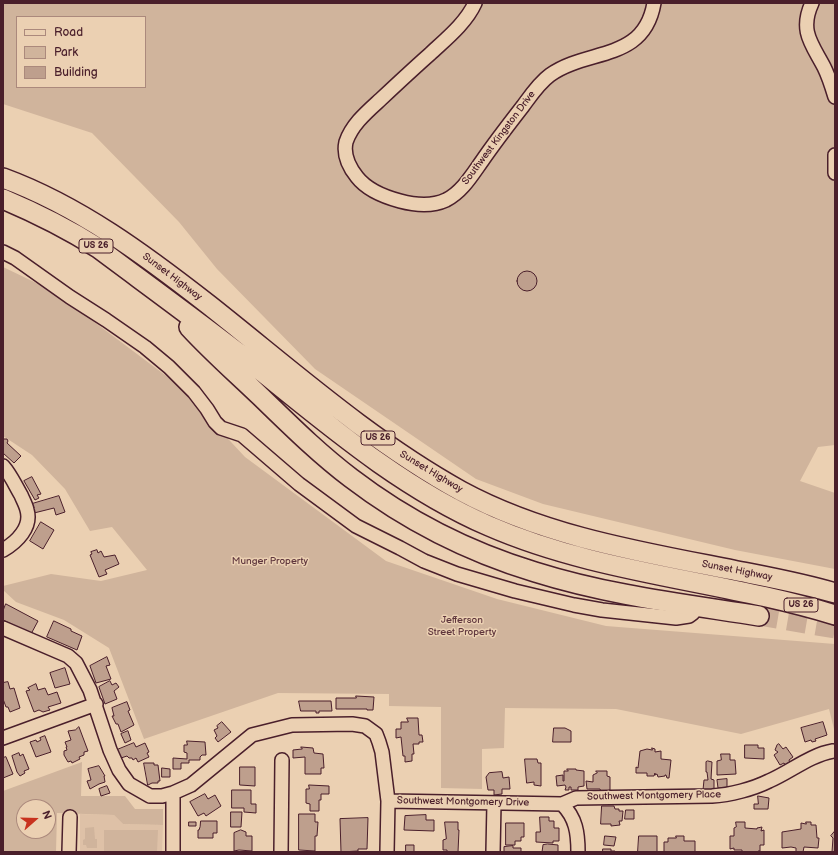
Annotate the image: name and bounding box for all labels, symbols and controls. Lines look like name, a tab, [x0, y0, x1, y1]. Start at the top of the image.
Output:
legend	[16, 16, 146, 88]
text: Road	[54, 25, 83, 40]
text: Park	[54, 45, 78, 60]
text: Building	[54, 65, 98, 80]
street label: Southwest Kingston Drive	[460, 89, 538, 187]
road number: US 26	[79, 239, 113, 253]
street label: Sunset Highway	[140, 251, 204, 303]
road number: US 26	[361, 431, 395, 445]
street label: Sunset Highway	[397, 448, 465, 496]
park label: Munger Property	[232, 555, 308, 567]
street label: Sunset Highway	[701, 558, 773, 584]
road number: US 26	[784, 598, 818, 612]
park label: Jefferson Street Property	[428, 614, 496, 638]
street label: Southwest Montgomery Place	[587, 789, 721, 803]
street label: Southwest Montgomery Drive	[397, 795, 529, 809]
north arrow	[16, 799, 56, 839]
text: N	[39, 809, 54, 821]

